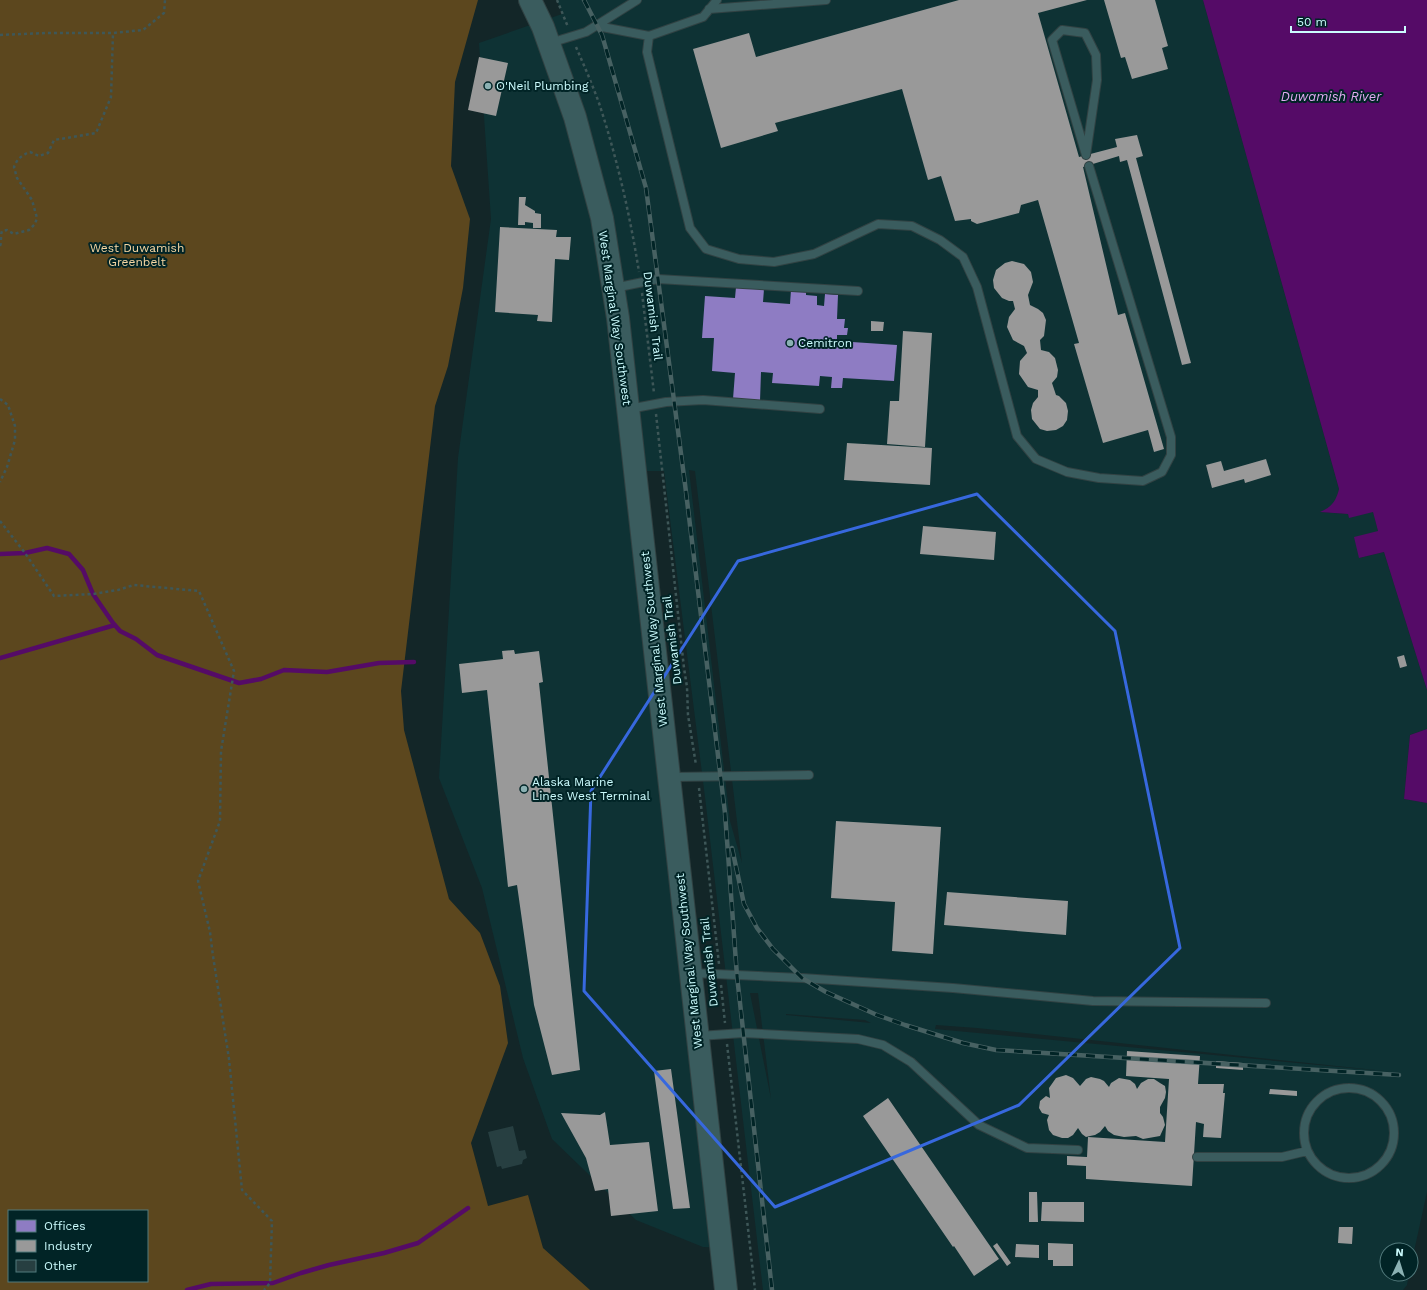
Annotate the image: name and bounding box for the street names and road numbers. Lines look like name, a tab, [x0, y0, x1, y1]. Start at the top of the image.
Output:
street label: West Marginal Way Southwest	[596, 230, 634, 406]
street label: Duwamish Trail	[641, 271, 665, 362]
street label: West Marginal Way Southwest	[638, 551, 670, 727]
street label: Duwamish Trail	[660, 594, 684, 685]
street label: West Marginal Way Southwest	[673, 873, 705, 1049]
street label: Duwamish Trail	[697, 916, 721, 1007]

